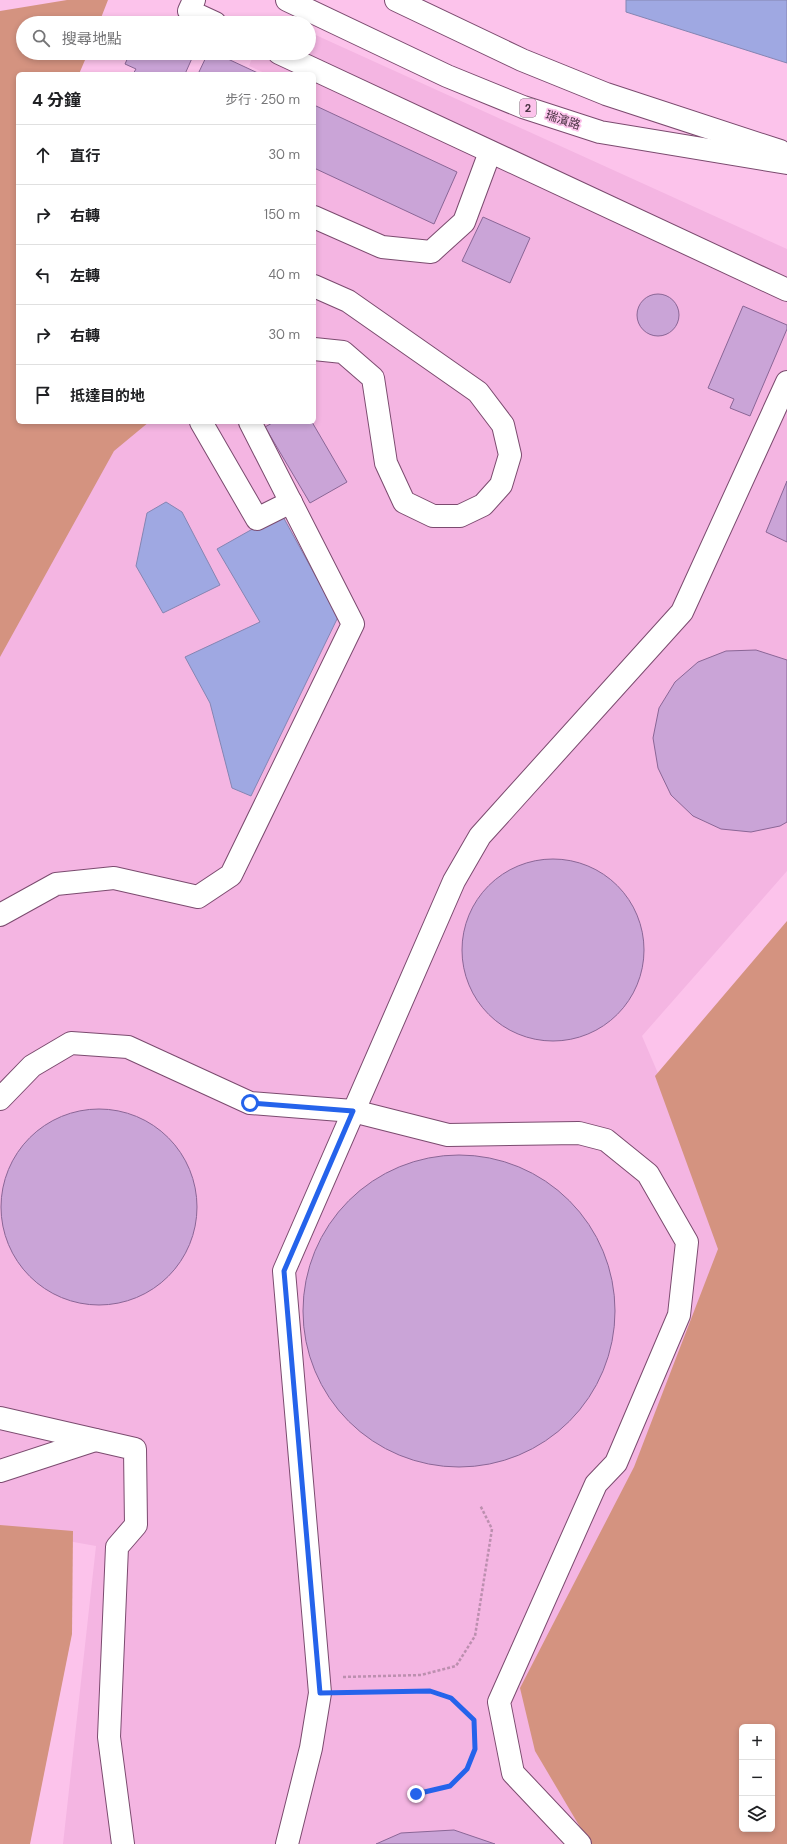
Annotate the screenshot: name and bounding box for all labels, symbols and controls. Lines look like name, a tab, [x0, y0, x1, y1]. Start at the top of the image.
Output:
search box	[16, 16, 316, 60]
icon: search	[30, 27, 52, 49]
text: 搜尋地點	[62, 29, 122, 49]
text: 4 分鐘	[32, 89, 81, 111]
text: 步行 · 250 m	[225, 91, 300, 108]
road number: 2	[520, 99, 536, 117]
street label: 瑞濱路	[543, 107, 583, 133]
icon: ahead	[32, 144, 54, 166]
text: 直行	[70, 146, 100, 166]
text: 30 m	[268, 146, 300, 163]
icon: right	[32, 204, 54, 226]
text: 右轉	[70, 206, 100, 226]
text: 150 m	[264, 206, 300, 223]
icon: left	[32, 264, 54, 286]
text: 左轉	[70, 266, 100, 286]
text: 40 m	[268, 266, 300, 283]
icon: right	[32, 324, 54, 346]
text: 右轉	[70, 326, 100, 346]
text: 30 m	[268, 326, 300, 343]
icon: arrive	[32, 384, 54, 406]
text: 抵達目的地	[70, 386, 145, 406]
route start	[241, 1094, 259, 1112]
map controls	[739, 1724, 775, 1832]
button: +	[739, 1724, 775, 1760]
button: −	[739, 1760, 775, 1796]
route end	[407, 1785, 425, 1803]
button: layers	[739, 1796, 775, 1832]

